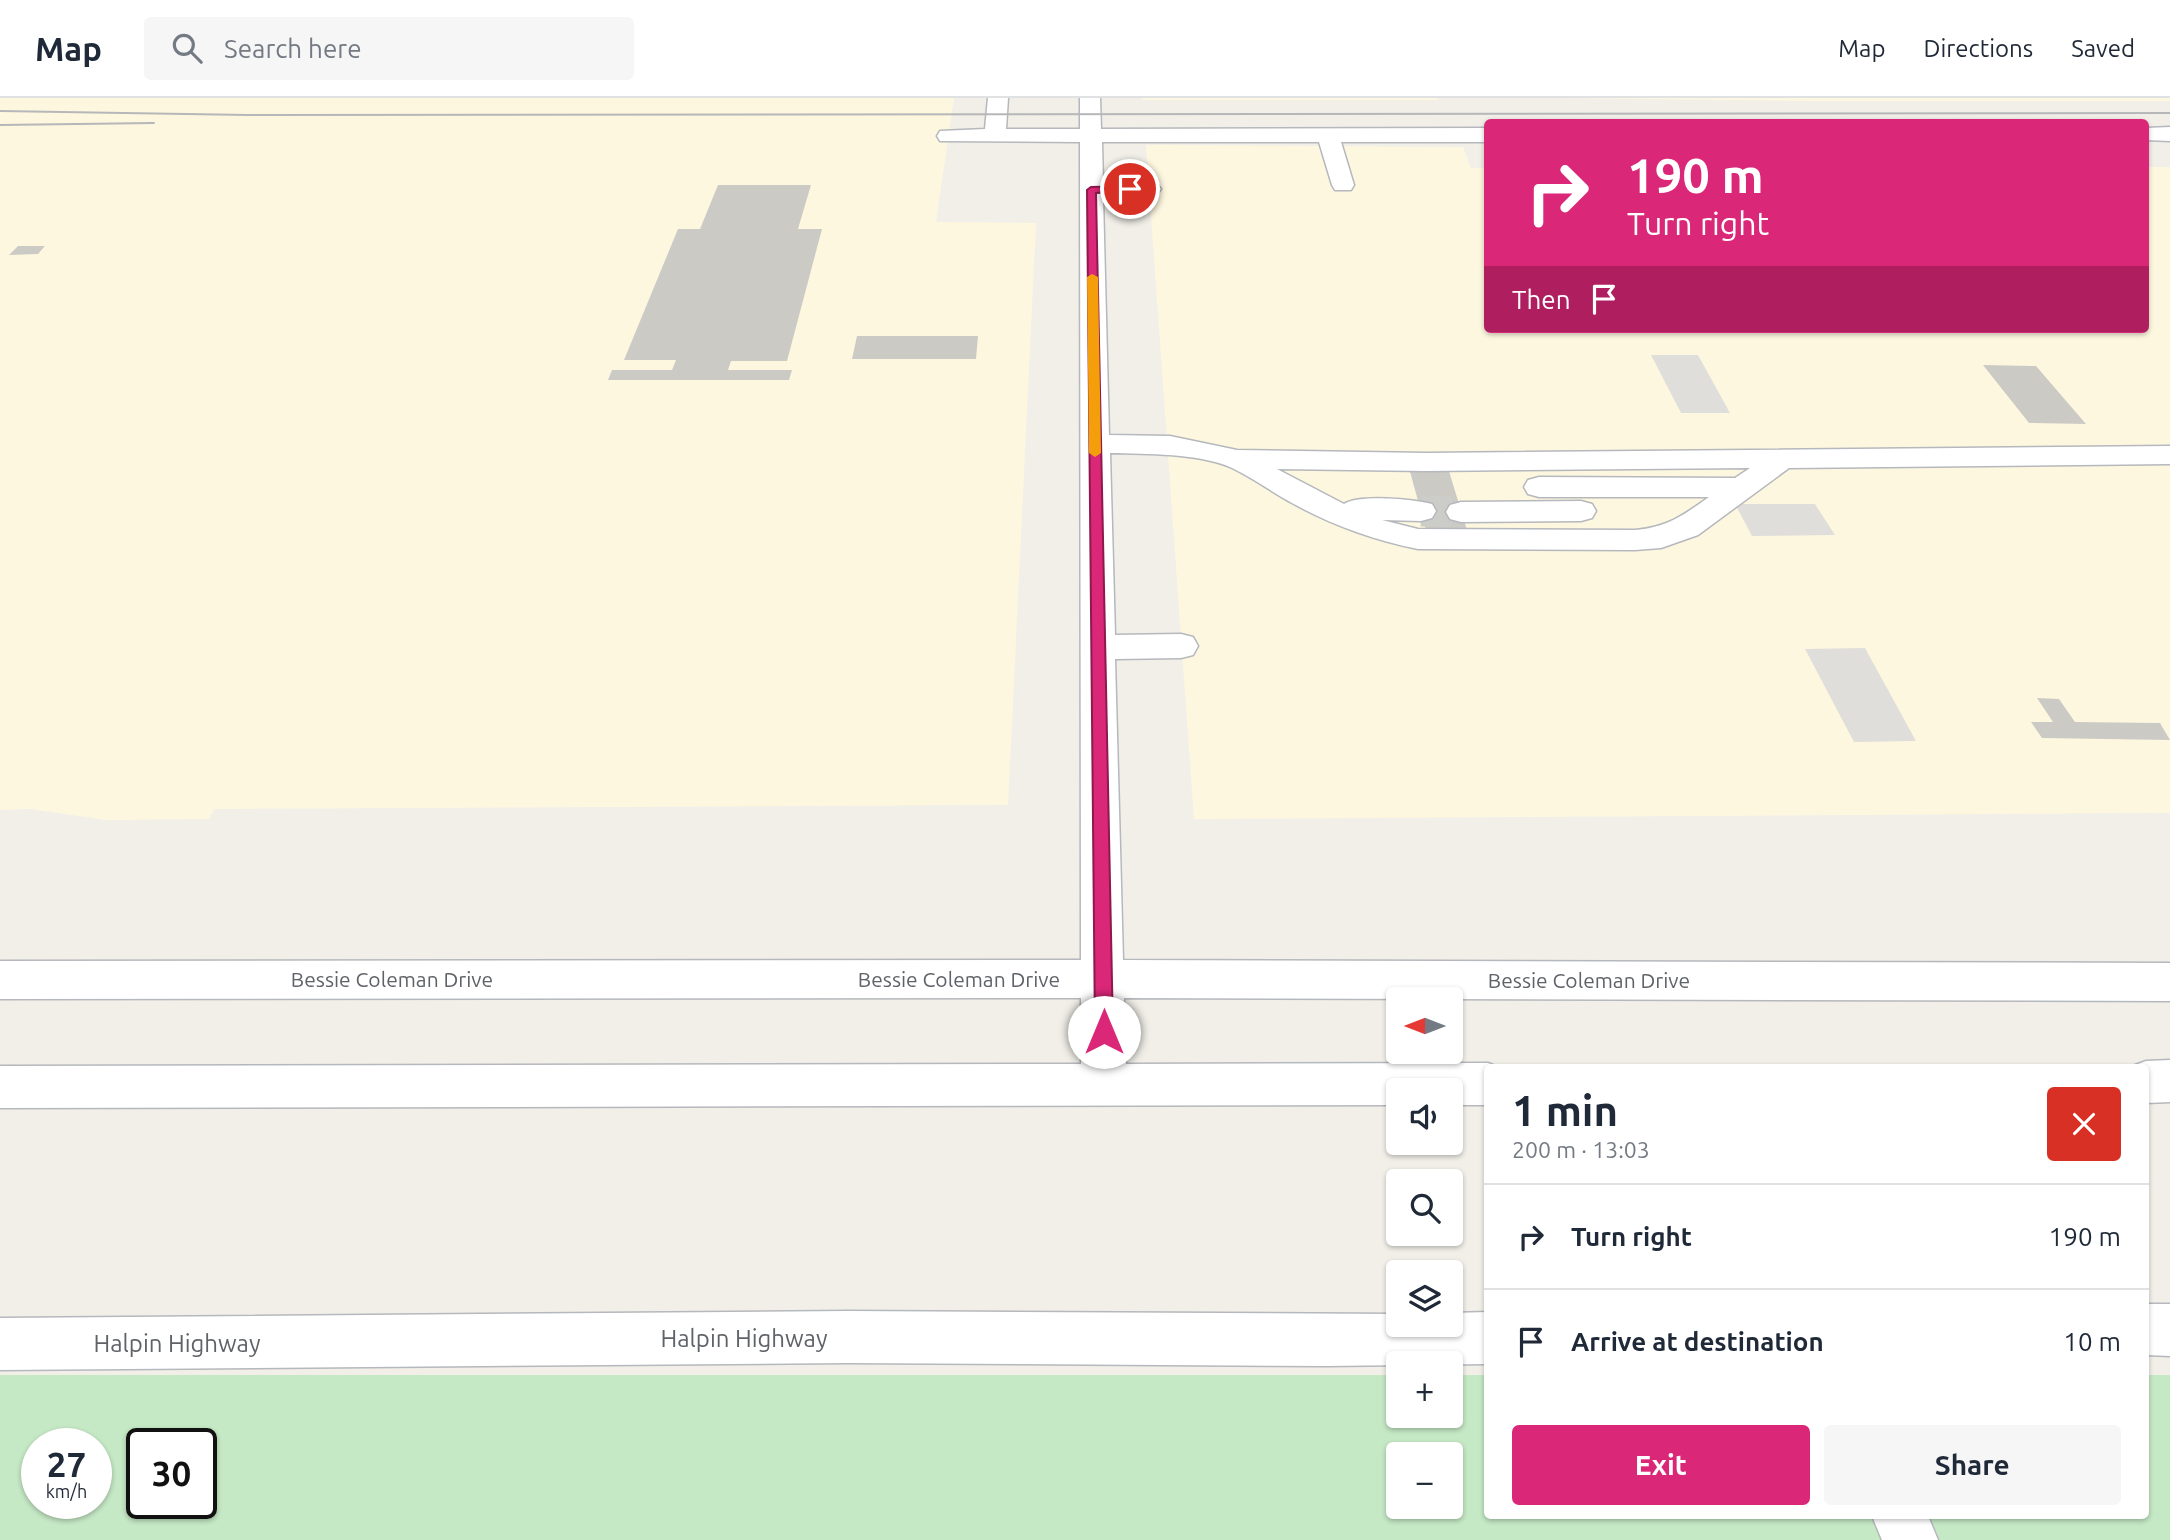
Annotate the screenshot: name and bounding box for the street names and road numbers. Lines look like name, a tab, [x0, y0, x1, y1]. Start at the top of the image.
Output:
street label: Bessie Coleman Drive	[291, 967, 493, 991]
street label: Bessie Coleman Drive	[858, 967, 1060, 991]
street label: Bessie Coleman Drive	[1488, 968, 1690, 992]
street label: Halpin Highway	[661, 1325, 828, 1352]
street label: Halpin Highway	[94, 1330, 261, 1357]

